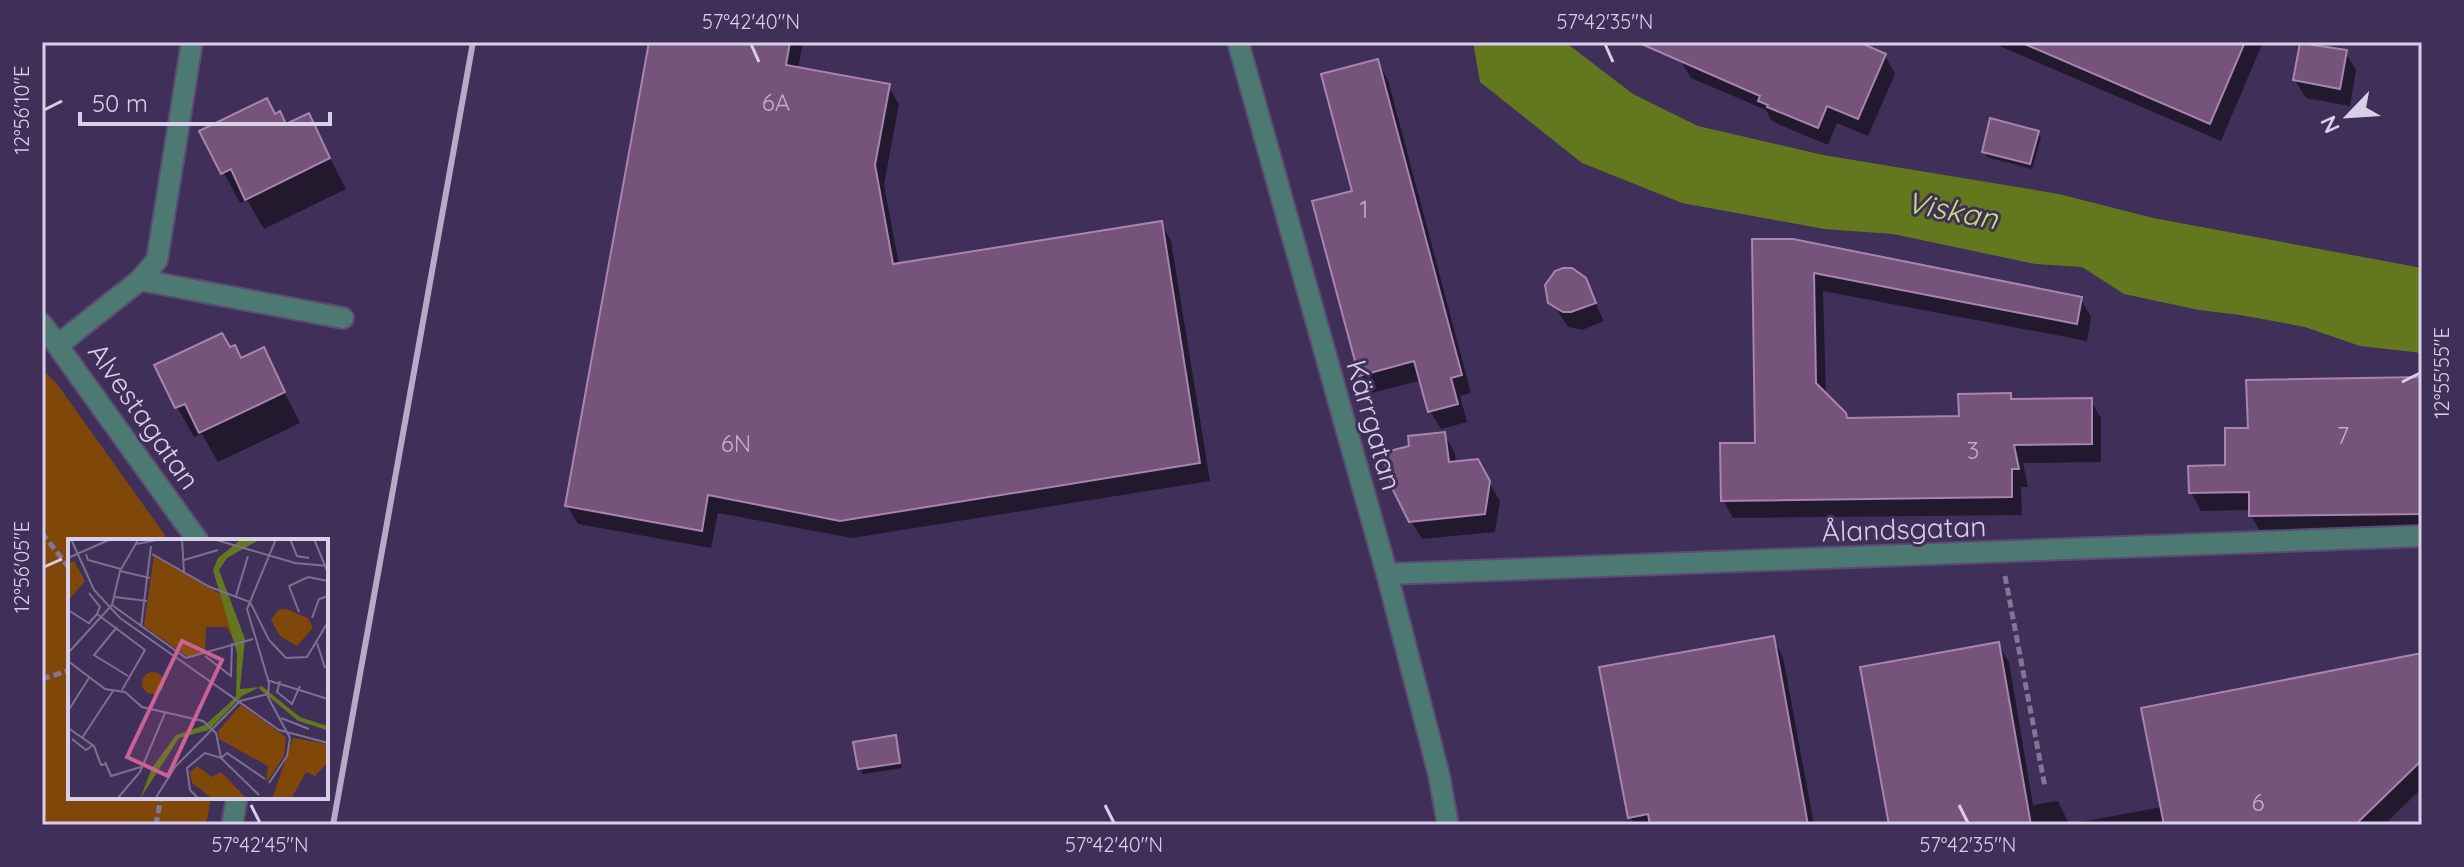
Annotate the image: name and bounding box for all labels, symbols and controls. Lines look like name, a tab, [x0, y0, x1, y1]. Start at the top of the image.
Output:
text: 57°42'40"N	[702, 9, 800, 34]
text: 57°42'35"N	[1557, 9, 1653, 34]
text: 12°56'10"E	[9, 66, 34, 154]
scale bar	[80, 76, 330, 126]
north arrow	[2308, 76, 2388, 156]
house number: 6A	[762, 87, 790, 117]
text: 50 m	[92, 88, 148, 118]
text: N	[2314, 111, 2346, 138]
water label: Viskan	[1903, 183, 2002, 238]
house number: 1	[1360, 194, 1368, 224]
text: 12°55'55"E	[2429, 327, 2454, 419]
street label: Alvestagatan	[81, 336, 208, 496]
street label: Kärrgatan	[1339, 356, 1410, 494]
house number: 7	[2337, 420, 2349, 450]
house number: 6N	[721, 428, 751, 458]
house number: 3	[1967, 435, 1979, 465]
street label: Ålandsgatan	[1821, 508, 1987, 549]
text: 12°56'05"E	[9, 521, 34, 613]
inset map	[68, 539, 328, 799]
house number: 6	[2252, 787, 2265, 817]
text: 57°42'45"N	[211, 832, 309, 857]
text: 57°42'40"N	[1065, 832, 1163, 857]
text: 57°42'35"N	[1920, 832, 2016, 857]

